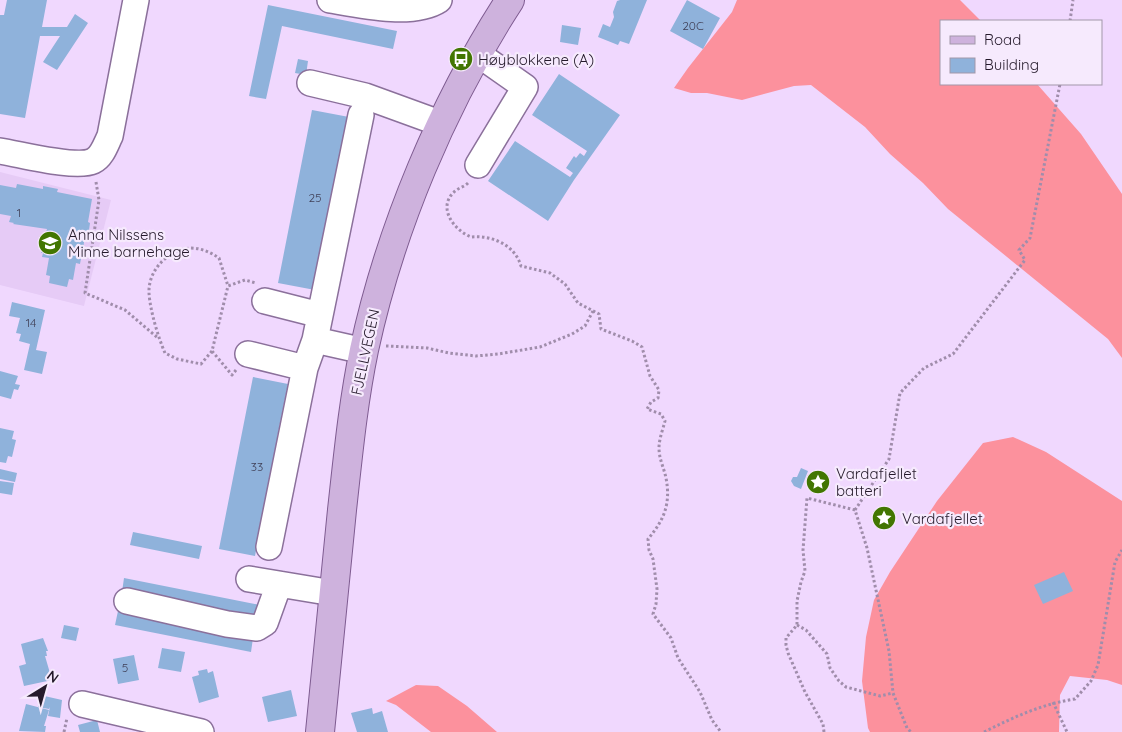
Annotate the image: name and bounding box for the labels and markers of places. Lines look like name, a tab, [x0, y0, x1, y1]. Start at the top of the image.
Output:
bus stop icon: Høyblokkene (A)	[448, 46, 474, 72]
place label: Høyblokkene (A)	[478, 50, 594, 69]
place label: Anna Nilssens Minne barnehage	[68, 225, 190, 261]
school or university icon: Anna Nilssens Minne barnehage	[37, 230, 63, 256]
place label: Vardafjellet batteri	[836, 464, 917, 500]
place icon: Vardafjellet batteri	[805, 469, 831, 495]
place icon: Vardafjellet	[871, 505, 897, 531]
place label: Vardafjellet	[902, 509, 983, 528]

